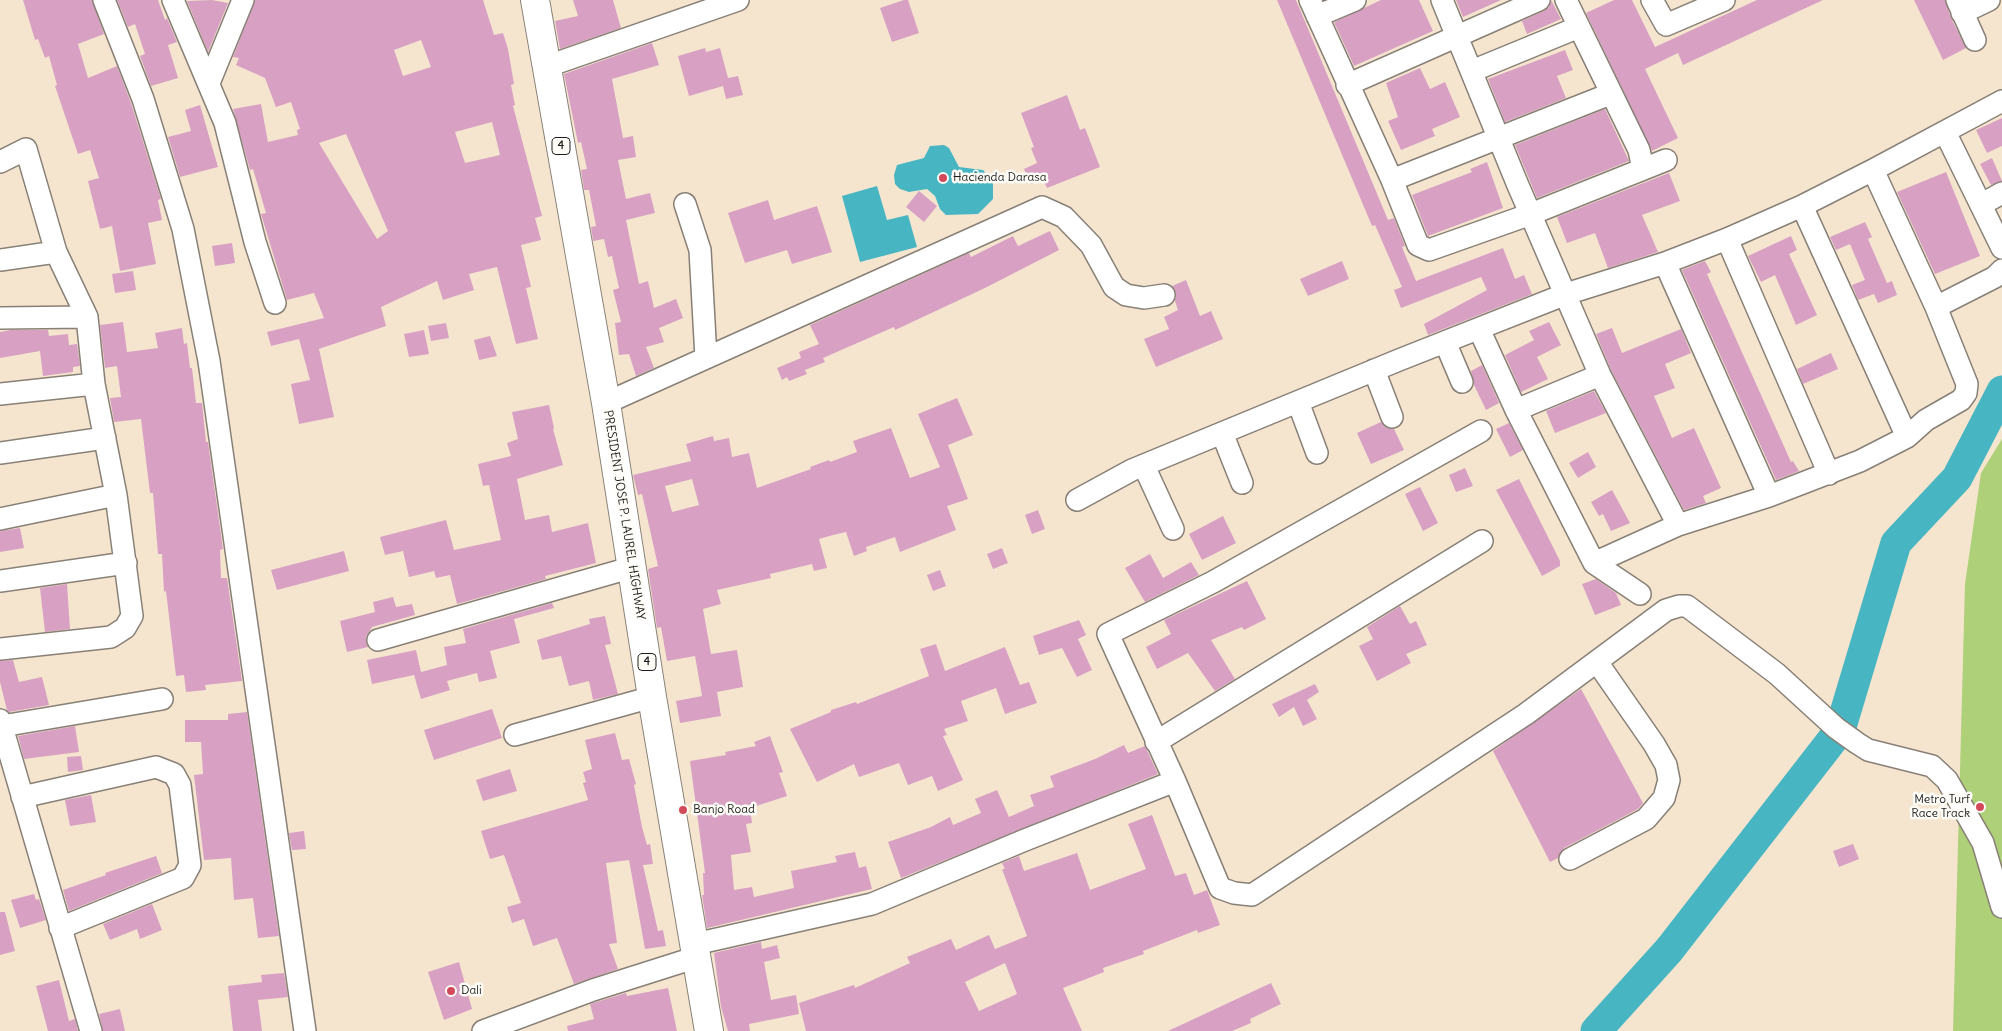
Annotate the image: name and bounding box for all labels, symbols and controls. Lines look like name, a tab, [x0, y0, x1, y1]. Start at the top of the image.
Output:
road number: 4	[552, 138, 570, 154]
place label: Hacienda Darasa	[953, 171, 1047, 185]
marker: Hacienda Darasa	[937, 172, 949, 184]
street label: PRESIDENT JOSE P. LAUREL HIGHWAY	[600, 409, 648, 621]
road number: 4	[638, 654, 656, 670]
place label: Metro Turf Race Track	[1911, 793, 1970, 821]
marker: Metro Turf Race Track	[1974, 801, 1986, 813]
place label: Banjo Road	[693, 803, 755, 817]
marker: Banjo Road	[677, 804, 689, 816]
place label: Dali	[461, 984, 482, 998]
marker: Dali	[445, 985, 457, 997]

